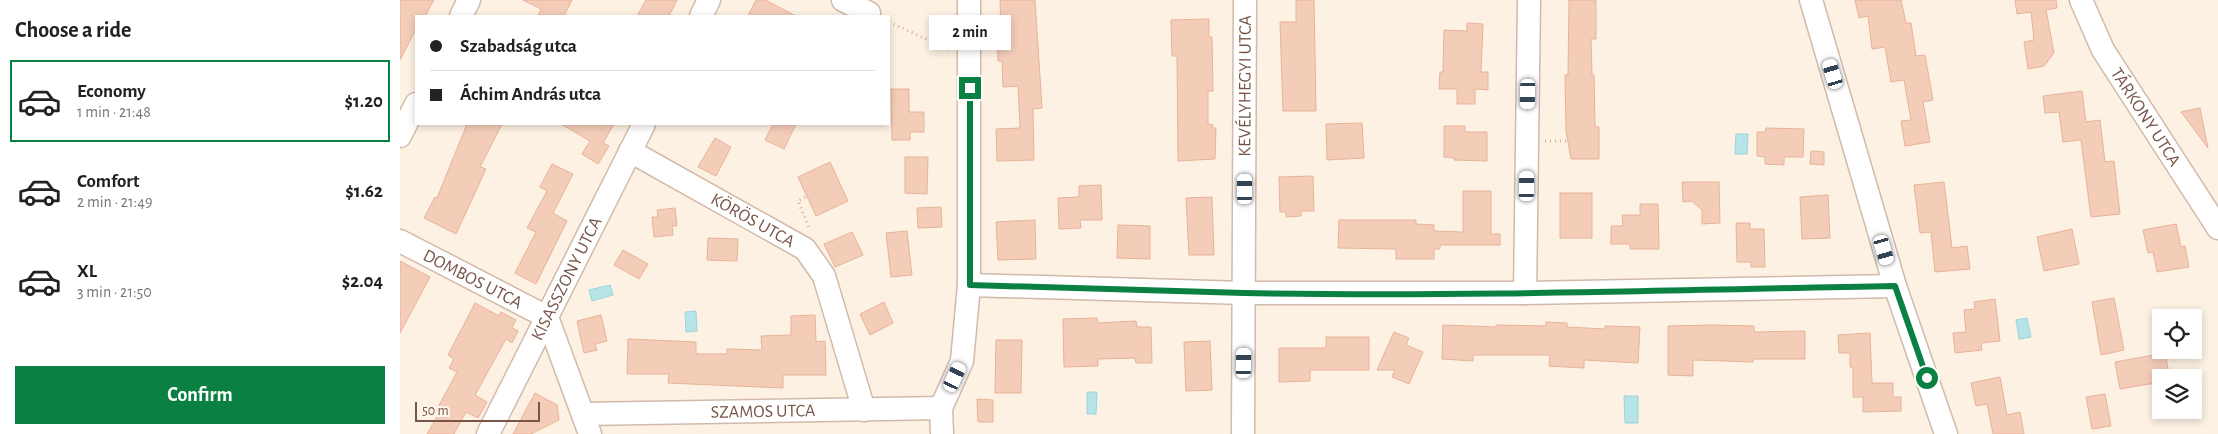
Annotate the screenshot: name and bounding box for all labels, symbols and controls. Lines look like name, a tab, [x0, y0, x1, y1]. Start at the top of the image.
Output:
street label: KEVÉLYHEGYI UTCA	[1233, 15, 1255, 157]
callout: 2 min	[929, 16, 1011, 51]
text: Choose a ride	[15, 19, 131, 41]
text: 2 min	[952, 24, 988, 40]
text: Szabadság utca	[460, 37, 577, 56]
car	[1821, 57, 1844, 91]
street label: TÁRKONY UTCA	[2107, 65, 2184, 170]
route end	[959, 77, 981, 99]
icon: car	[17, 79, 62, 124]
car	[1520, 79, 1535, 109]
text: Economy	[77, 82, 146, 101]
text: Áchim András utca	[460, 85, 601, 104]
text: $1.20	[344, 92, 383, 111]
text: 1 min · 21:48	[77, 104, 151, 120]
icon: car	[17, 169, 62, 214]
car	[1519, 171, 1534, 201]
text: Comfort	[77, 172, 139, 191]
car	[1237, 174, 1252, 204]
text: $1.62	[345, 182, 383, 201]
street label: KÖRÖS UTCA	[708, 190, 798, 252]
text: 2 min · 21:49	[77, 194, 152, 210]
street label: KISASSZONY UTCA	[529, 214, 606, 344]
car	[1872, 234, 1895, 266]
street label: DOMBOS UTCA	[420, 247, 525, 313]
icon: car	[17, 259, 62, 304]
text: XL	[77, 262, 97, 281]
text: $2.04	[342, 272, 383, 291]
text: 3 min · 21:50	[77, 284, 152, 300]
map controls	[2152, 309, 2202, 419]
button: locate	[2152, 309, 2202, 359]
car	[1236, 348, 1251, 378]
car	[941, 360, 968, 394]
button: Confirm	[15, 366, 385, 424]
route start	[1916, 367, 1938, 389]
button: layers	[2152, 369, 2202, 419]
scale bar	[415, 399, 540, 422]
street label: SZAMOS UTCA	[710, 402, 816, 422]
text: 50 m	[422, 404, 449, 418]

